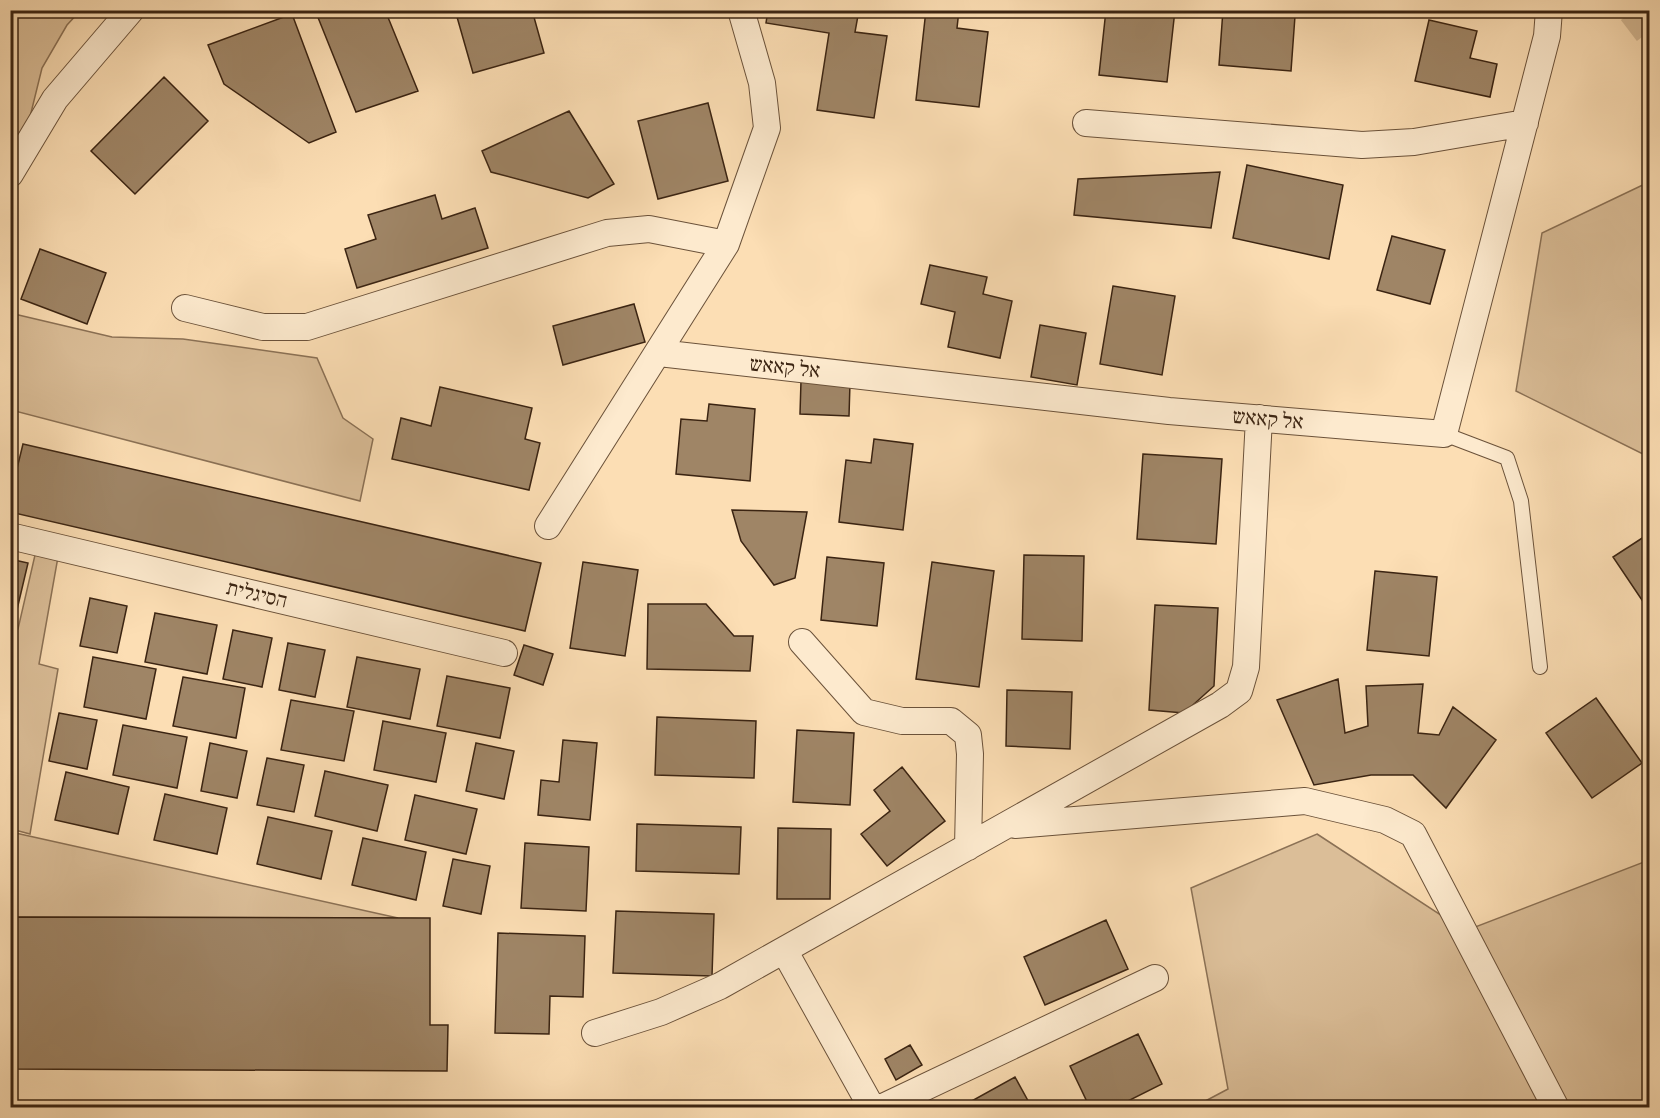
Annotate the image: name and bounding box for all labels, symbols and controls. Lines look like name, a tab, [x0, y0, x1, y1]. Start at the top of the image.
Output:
street label: אל קאאש	[748, 349, 822, 384]
street label: אל קאאש	[1231, 402, 1305, 435]
street label: הסיגלית	[224, 573, 290, 614]

